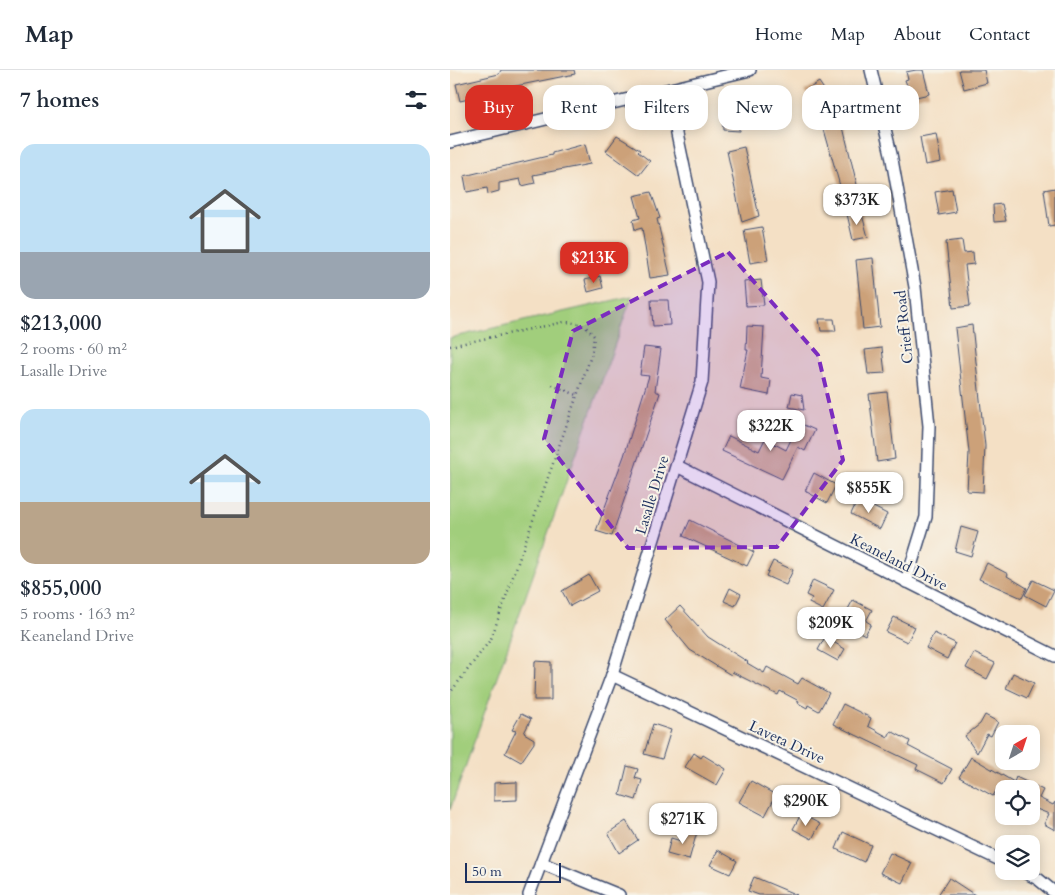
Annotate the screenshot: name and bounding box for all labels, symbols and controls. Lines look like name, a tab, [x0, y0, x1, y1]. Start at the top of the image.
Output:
text: Map	[25, 18, 74, 51]
text: Home	[755, 22, 803, 47]
text: Map	[831, 22, 865, 47]
text: About	[893, 22, 941, 47]
text: Contact	[969, 22, 1030, 47]
chip: Buy	[465, 85, 533, 130]
chip: Rent	[543, 85, 615, 130]
chip: Filters	[625, 85, 708, 130]
chip: New	[718, 85, 792, 130]
chip: Apartment	[802, 85, 919, 130]
text: 7 homes	[20, 86, 99, 115]
icon: filters	[402, 86, 430, 114]
icon: home	[180, 176, 270, 266]
pin: $373K	[822, 184, 892, 226]
text: $373K	[834, 189, 880, 211]
pin: $213K	[559, 242, 629, 284]
text: $213K	[571, 247, 617, 269]
street label: Crieff Road	[890, 289, 918, 365]
text: $213,000	[20, 309, 101, 338]
text: 2 rooms · 60 m²	[20, 338, 127, 360]
text: Lasalle Drive	[20, 360, 107, 382]
pin: $322K	[736, 410, 806, 452]
text: $322K	[748, 415, 794, 437]
icon: home	[180, 441, 270, 531]
street label: Lasalle Drive	[630, 453, 674, 537]
pin: $855K	[834, 472, 904, 514]
text: $855K	[846, 477, 892, 499]
street label: Keaneland Drive	[847, 529, 951, 595]
text: $855,000	[20, 574, 101, 603]
text: 5 rooms · 163 m²	[20, 603, 135, 625]
pin: $209K	[796, 606, 866, 649]
text: $209K	[808, 612, 854, 634]
text: Keaneland Drive	[20, 625, 134, 647]
street label: Laveta Drive	[746, 716, 828, 768]
north arrow	[995, 725, 1040, 770]
map controls	[995, 725, 1040, 880]
button: locate	[995, 780, 1040, 825]
pin: $290K	[771, 784, 841, 827]
text: $290K	[783, 790, 829, 812]
pin: $271K	[648, 802, 718, 845]
text: $271K	[660, 808, 706, 830]
button: layers	[995, 835, 1040, 880]
scale bar	[465, 860, 561, 883]
text: 50 m	[472, 862, 502, 881]

